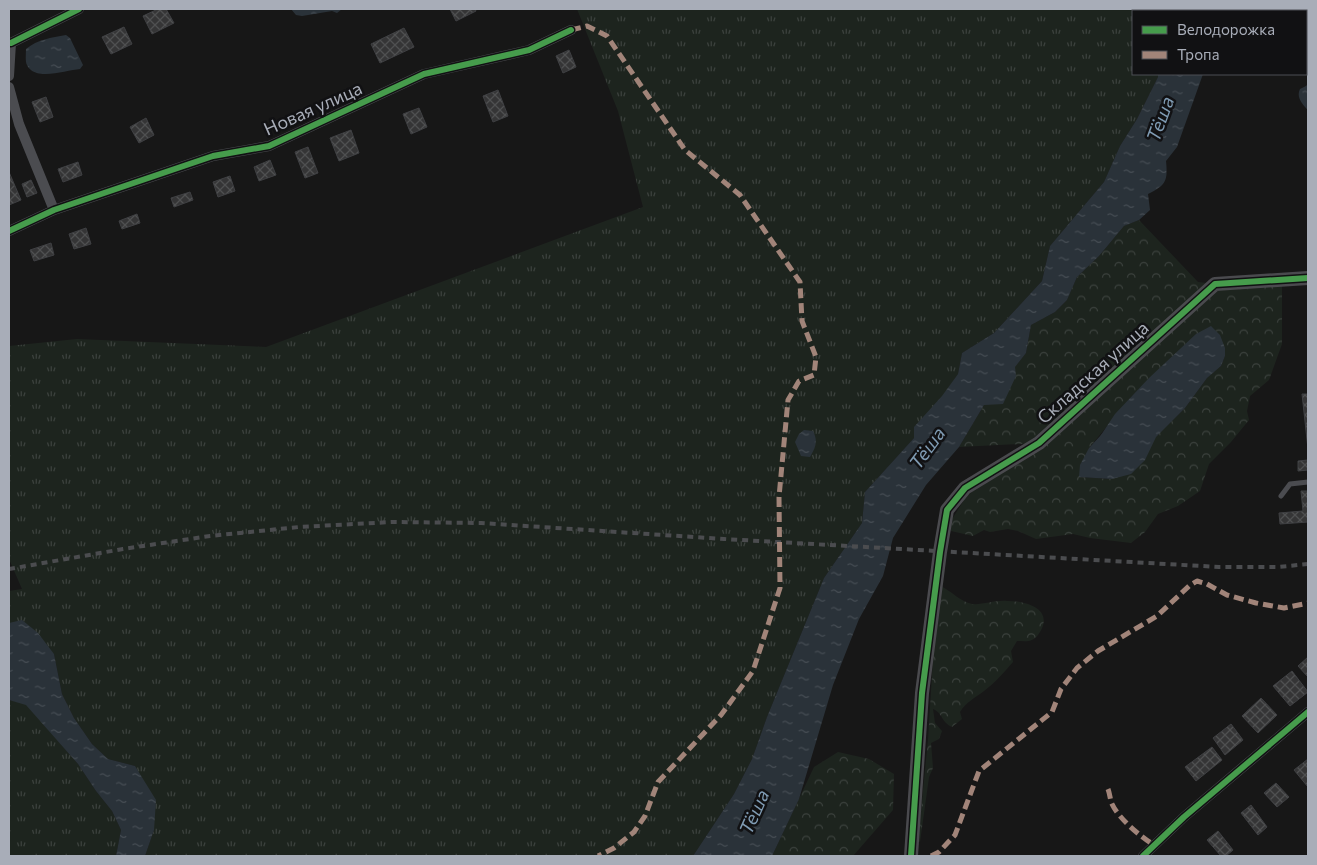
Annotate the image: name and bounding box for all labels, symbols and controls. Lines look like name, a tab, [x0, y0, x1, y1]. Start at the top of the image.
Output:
legend	[1132, 10, 1307, 75]
text: Велодорожка	[1177, 20, 1275, 38]
text: Тропа	[1177, 45, 1219, 63]
street label: Новая улица	[260, 77, 365, 140]
water label: Тёша	[1141, 93, 1178, 145]
street label: Складская улица	[1032, 316, 1153, 428]
water label: Тёша	[904, 422, 950, 473]
water label: Тёша	[734, 786, 774, 838]

